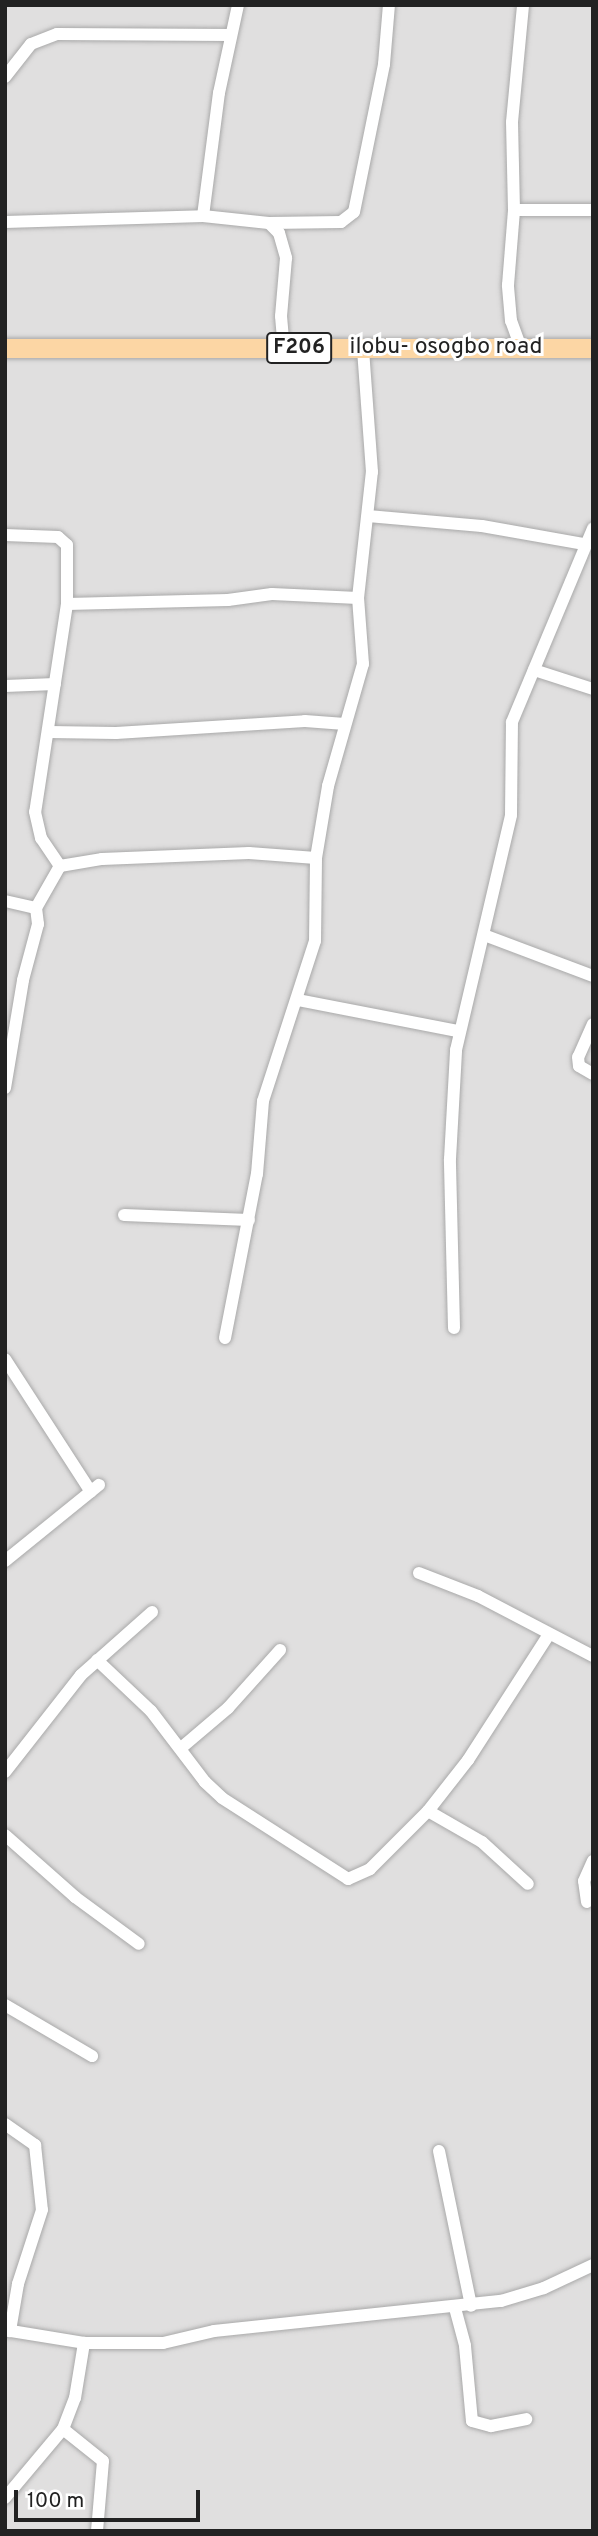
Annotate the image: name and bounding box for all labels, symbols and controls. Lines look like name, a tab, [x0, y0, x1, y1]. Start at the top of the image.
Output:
road number: F206	[266, 330, 332, 366]
street label: ilobu- osogbo road	[350, 334, 542, 362]
scale bar	[18, 2476, 203, 2520]
text: 100 m	[27, 2488, 84, 2515]

